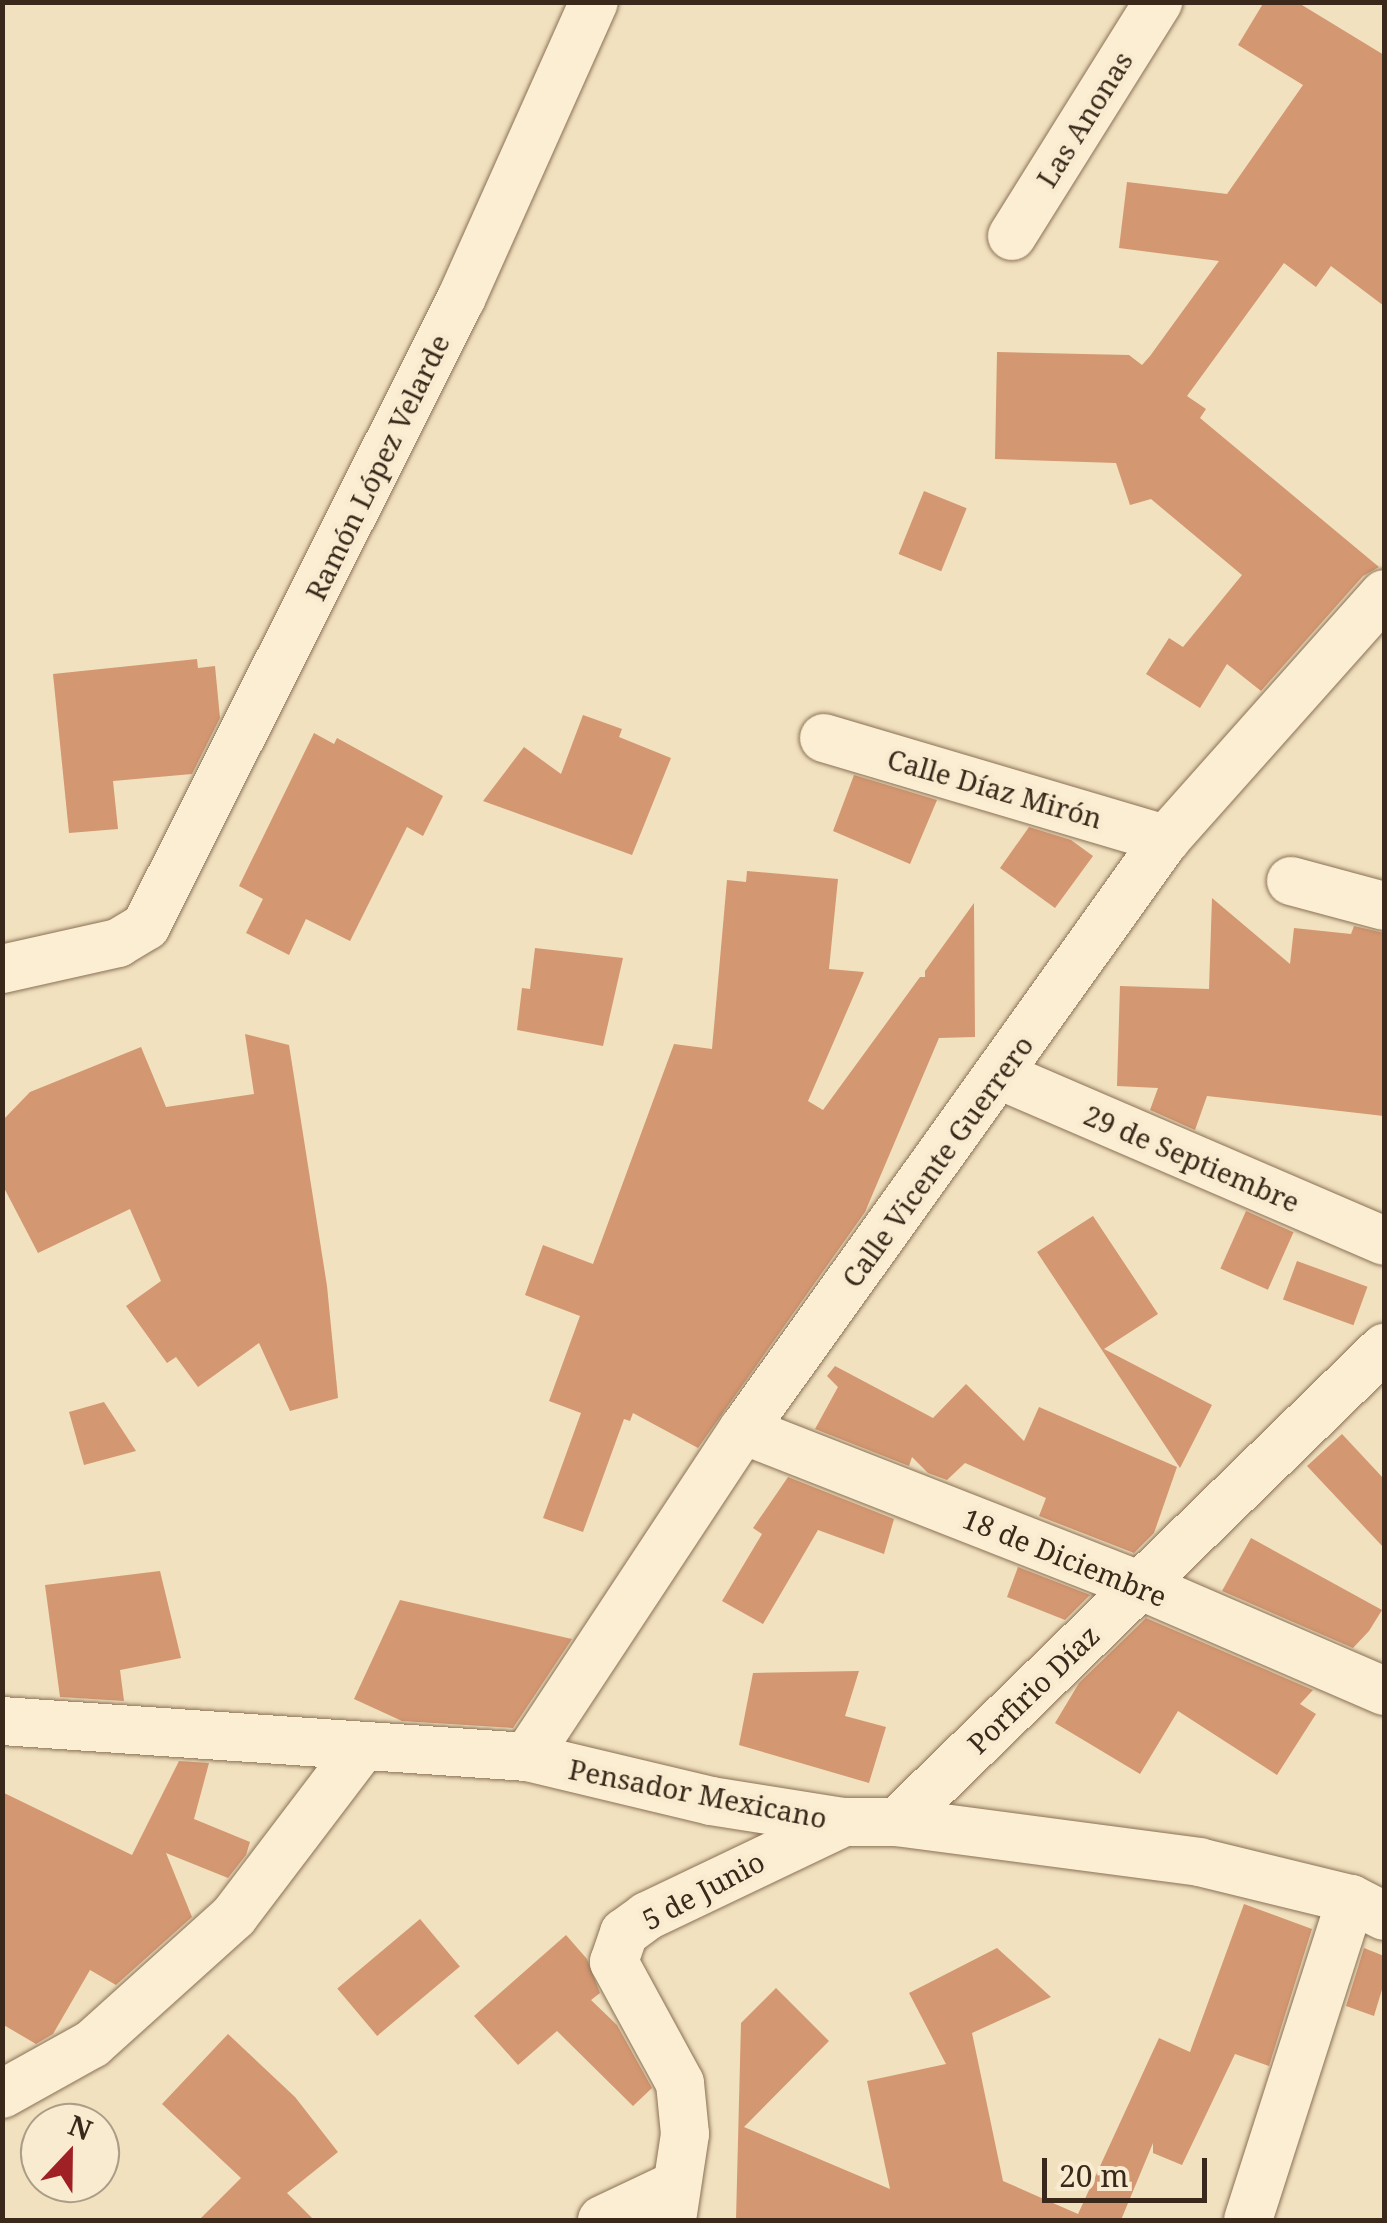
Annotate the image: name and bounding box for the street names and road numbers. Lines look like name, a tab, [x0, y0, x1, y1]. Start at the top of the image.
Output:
street label: Las Anonas	[1029, 45, 1139, 193]
street label: Ramón López Velarde	[298, 329, 456, 605]
street label: Calle Díaz Mirón	[884, 741, 1106, 835]
street label: Calle Vicente Guerrero	[834, 1029, 1040, 1293]
street label: 29 de Septiembre	[1079, 1097, 1305, 1219]
street label: 18 de Diciembre	[958, 1501, 1172, 1613]
street label: Porfirio Díaz	[960, 1618, 1106, 1760]
street label: Pensador Mexicano	[566, 1751, 830, 1835]
street label: 5 de Junio	[636, 1844, 770, 1936]

